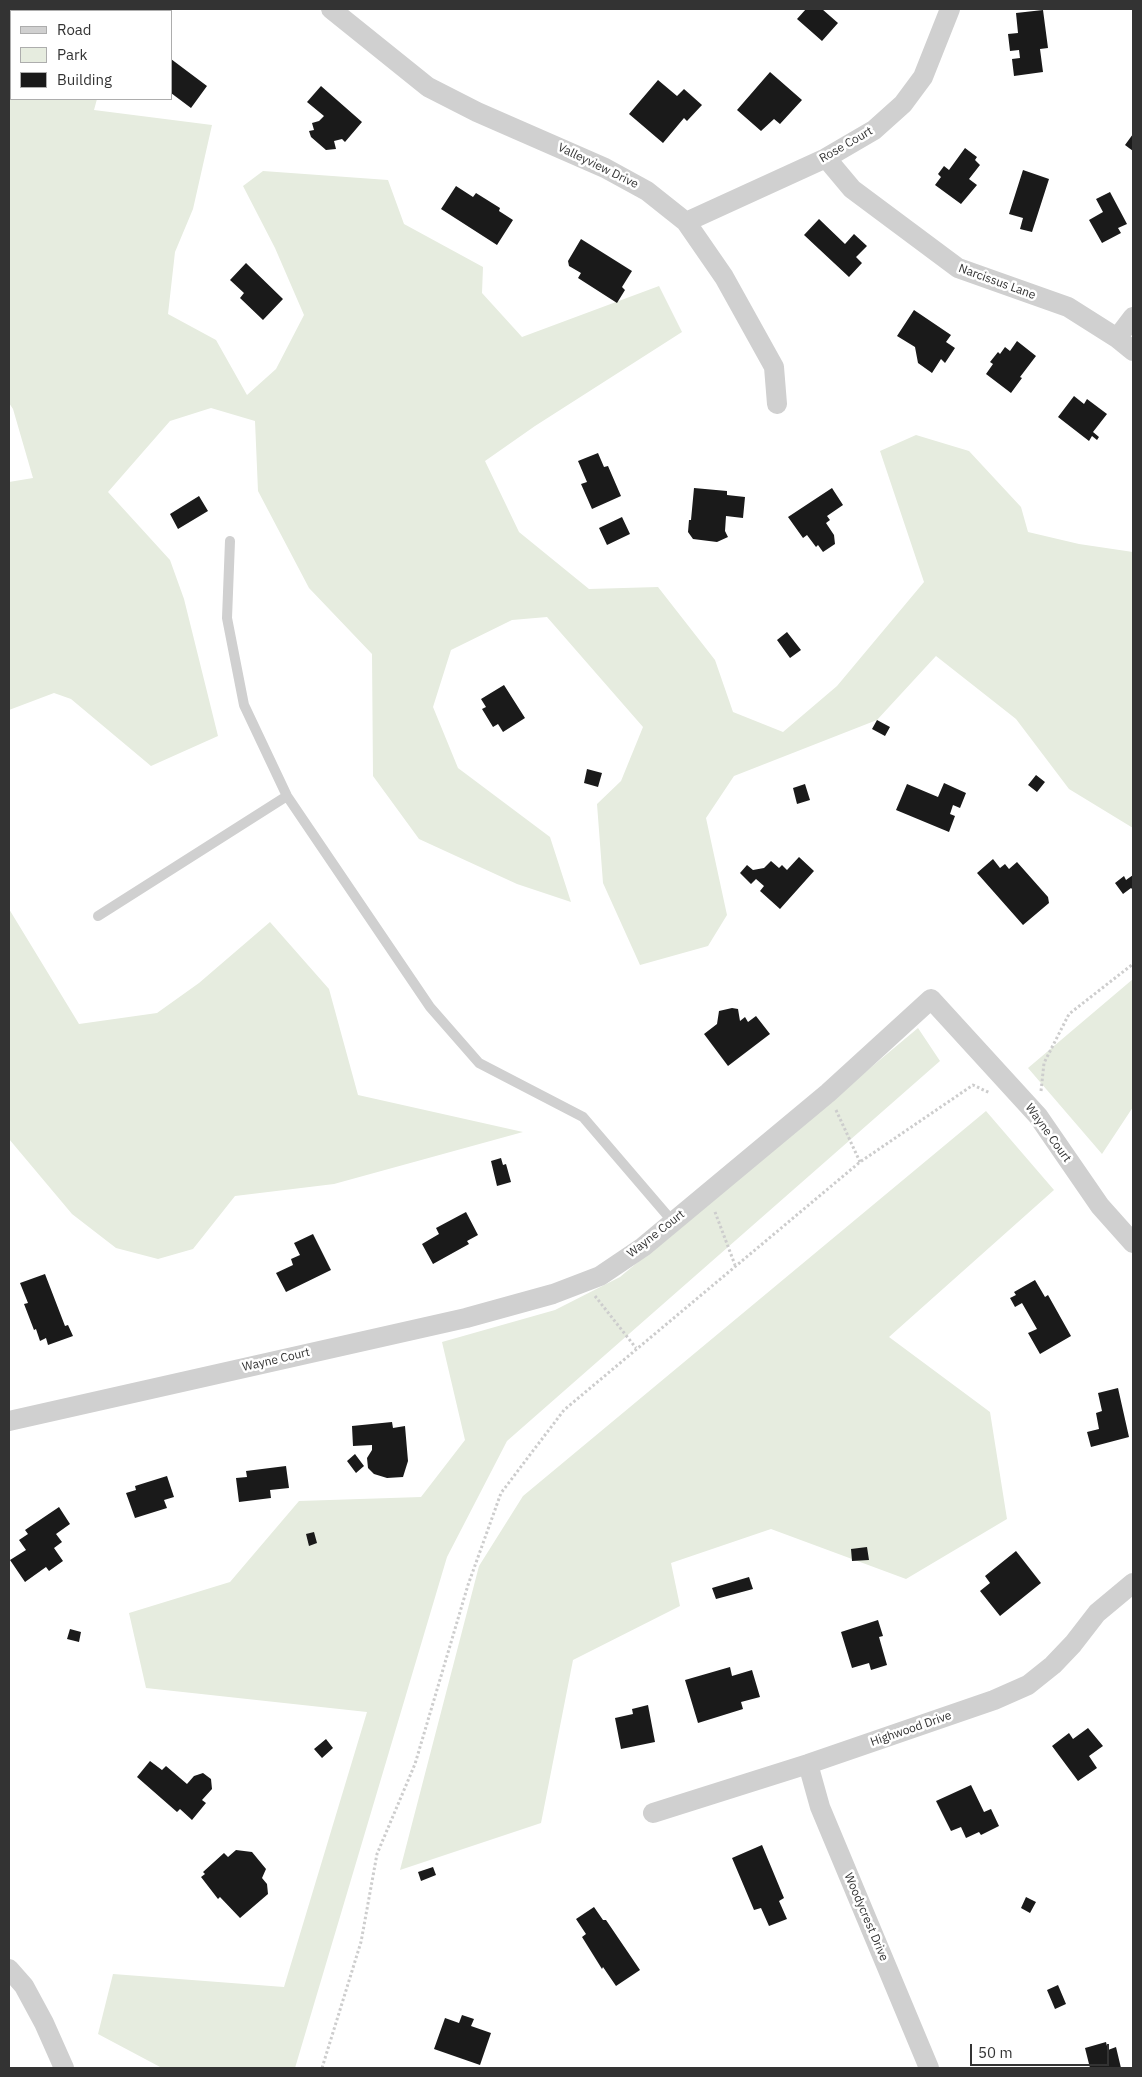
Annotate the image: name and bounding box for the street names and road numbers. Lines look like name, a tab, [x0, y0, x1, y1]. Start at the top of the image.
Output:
street label: Rose Court	[817, 124, 875, 166]
street label: Valleyview Drive	[555, 140, 641, 192]
street label: Narcissus Lane	[956, 261, 1038, 303]
street label: Wayne Court	[1022, 1101, 1074, 1165]
street label: Wayne Court	[624, 1207, 688, 1261]
street label: Wayne Court	[241, 1345, 311, 1375]
street label: Highwood Drive	[869, 1708, 953, 1750]
street label: Woodycrest Drive	[841, 1871, 891, 1963]

